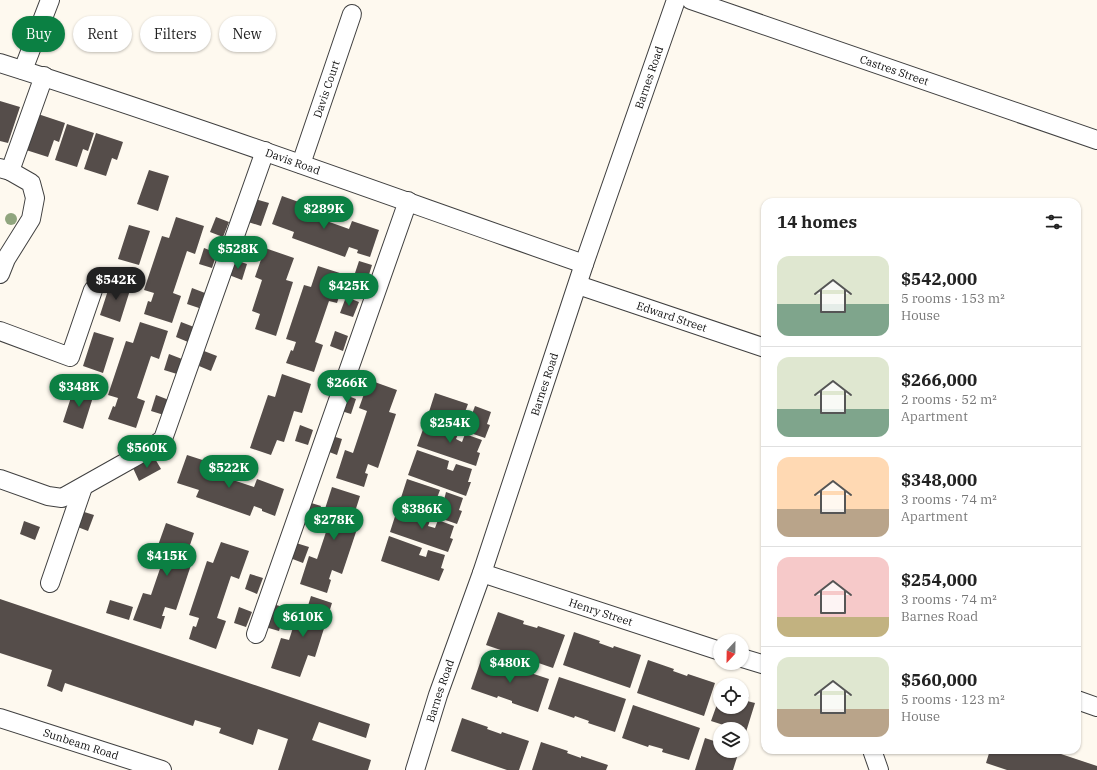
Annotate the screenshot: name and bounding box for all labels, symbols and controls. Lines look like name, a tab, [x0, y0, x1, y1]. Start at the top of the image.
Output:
chip: Buy	[12, 16, 65, 52]
chip: Rent	[73, 16, 132, 52]
chip: Filters	[140, 16, 211, 52]
chip: New	[219, 16, 276, 52]
street label: Barnes Road	[632, 44, 666, 111]
street label: Castres Street	[858, 52, 931, 88]
street label: Davis Court	[310, 59, 343, 120]
street label: Davis Road	[264, 145, 322, 178]
pin: $289K	[296, 196, 352, 230]
text: $289K	[303, 200, 345, 217]
text: 14 homes	[777, 211, 857, 233]
icon: filters	[1043, 211, 1065, 233]
pin: $528K	[210, 236, 266, 270]
text: $528K	[217, 240, 259, 257]
pin: $542K	[88, 267, 144, 301]
text: $542,000	[901, 268, 977, 290]
text: $542K	[95, 271, 137, 288]
icon: home	[809, 272, 857, 320]
pin: $425K	[321, 273, 377, 307]
text: $425K	[328, 277, 370, 294]
text: 5 rooms · 153 m²	[901, 290, 1005, 307]
street label: Edward Street	[635, 298, 709, 335]
text: House	[901, 307, 940, 324]
street label: Barnes Road	[527, 351, 561, 417]
text: $266,000	[901, 369, 977, 391]
pin: $266K	[319, 370, 375, 404]
icon: home	[809, 373, 857, 421]
pin: $348K	[51, 374, 107, 408]
text: $266K	[326, 374, 368, 391]
text: $348K	[58, 378, 100, 395]
text: 2 rooms · 52 m²	[901, 391, 997, 408]
text: Apartment	[901, 408, 968, 425]
pin: $254K	[422, 410, 478, 444]
text: $254K	[429, 414, 471, 431]
pin: $560K	[119, 435, 175, 469]
text: $560K	[126, 439, 168, 456]
pin: $522K	[201, 455, 257, 489]
text: $522K	[208, 459, 250, 476]
text: $348,000	[901, 469, 977, 491]
icon: home	[809, 473, 857, 521]
text: 3 rooms · 74 m²	[901, 491, 997, 508]
pin: $386K	[394, 496, 450, 530]
text: $386K	[401, 500, 443, 517]
pin: $278K	[306, 507, 362, 541]
text: Apartment	[901, 508, 968, 525]
text: $278K	[313, 511, 355, 528]
pin: $415K	[139, 543, 195, 577]
text: $415K	[146, 547, 188, 564]
text: $254,000	[901, 569, 977, 591]
icon: home	[809, 573, 857, 621]
text: 3 rooms · 74 m²	[901, 591, 997, 608]
street label: Henry Street	[567, 595, 635, 629]
pin: $610K	[275, 604, 331, 638]
text: $610K	[282, 608, 324, 625]
text: Barnes Road	[901, 608, 978, 625]
north arrow	[713, 634, 749, 670]
map controls	[713, 634, 749, 758]
pin: $480K	[482, 650, 538, 684]
text: $480K	[489, 654, 531, 671]
street label: Barnes Road	[423, 657, 457, 724]
text: $560,000	[901, 669, 977, 691]
icon: home	[809, 673, 857, 721]
button: locate	[713, 678, 749, 714]
text: 5 rooms · 123 m²	[901, 691, 1005, 708]
text: House	[901, 708, 940, 725]
button: layers	[713, 722, 749, 758]
street label: Sunbeam Road	[41, 725, 121, 763]

